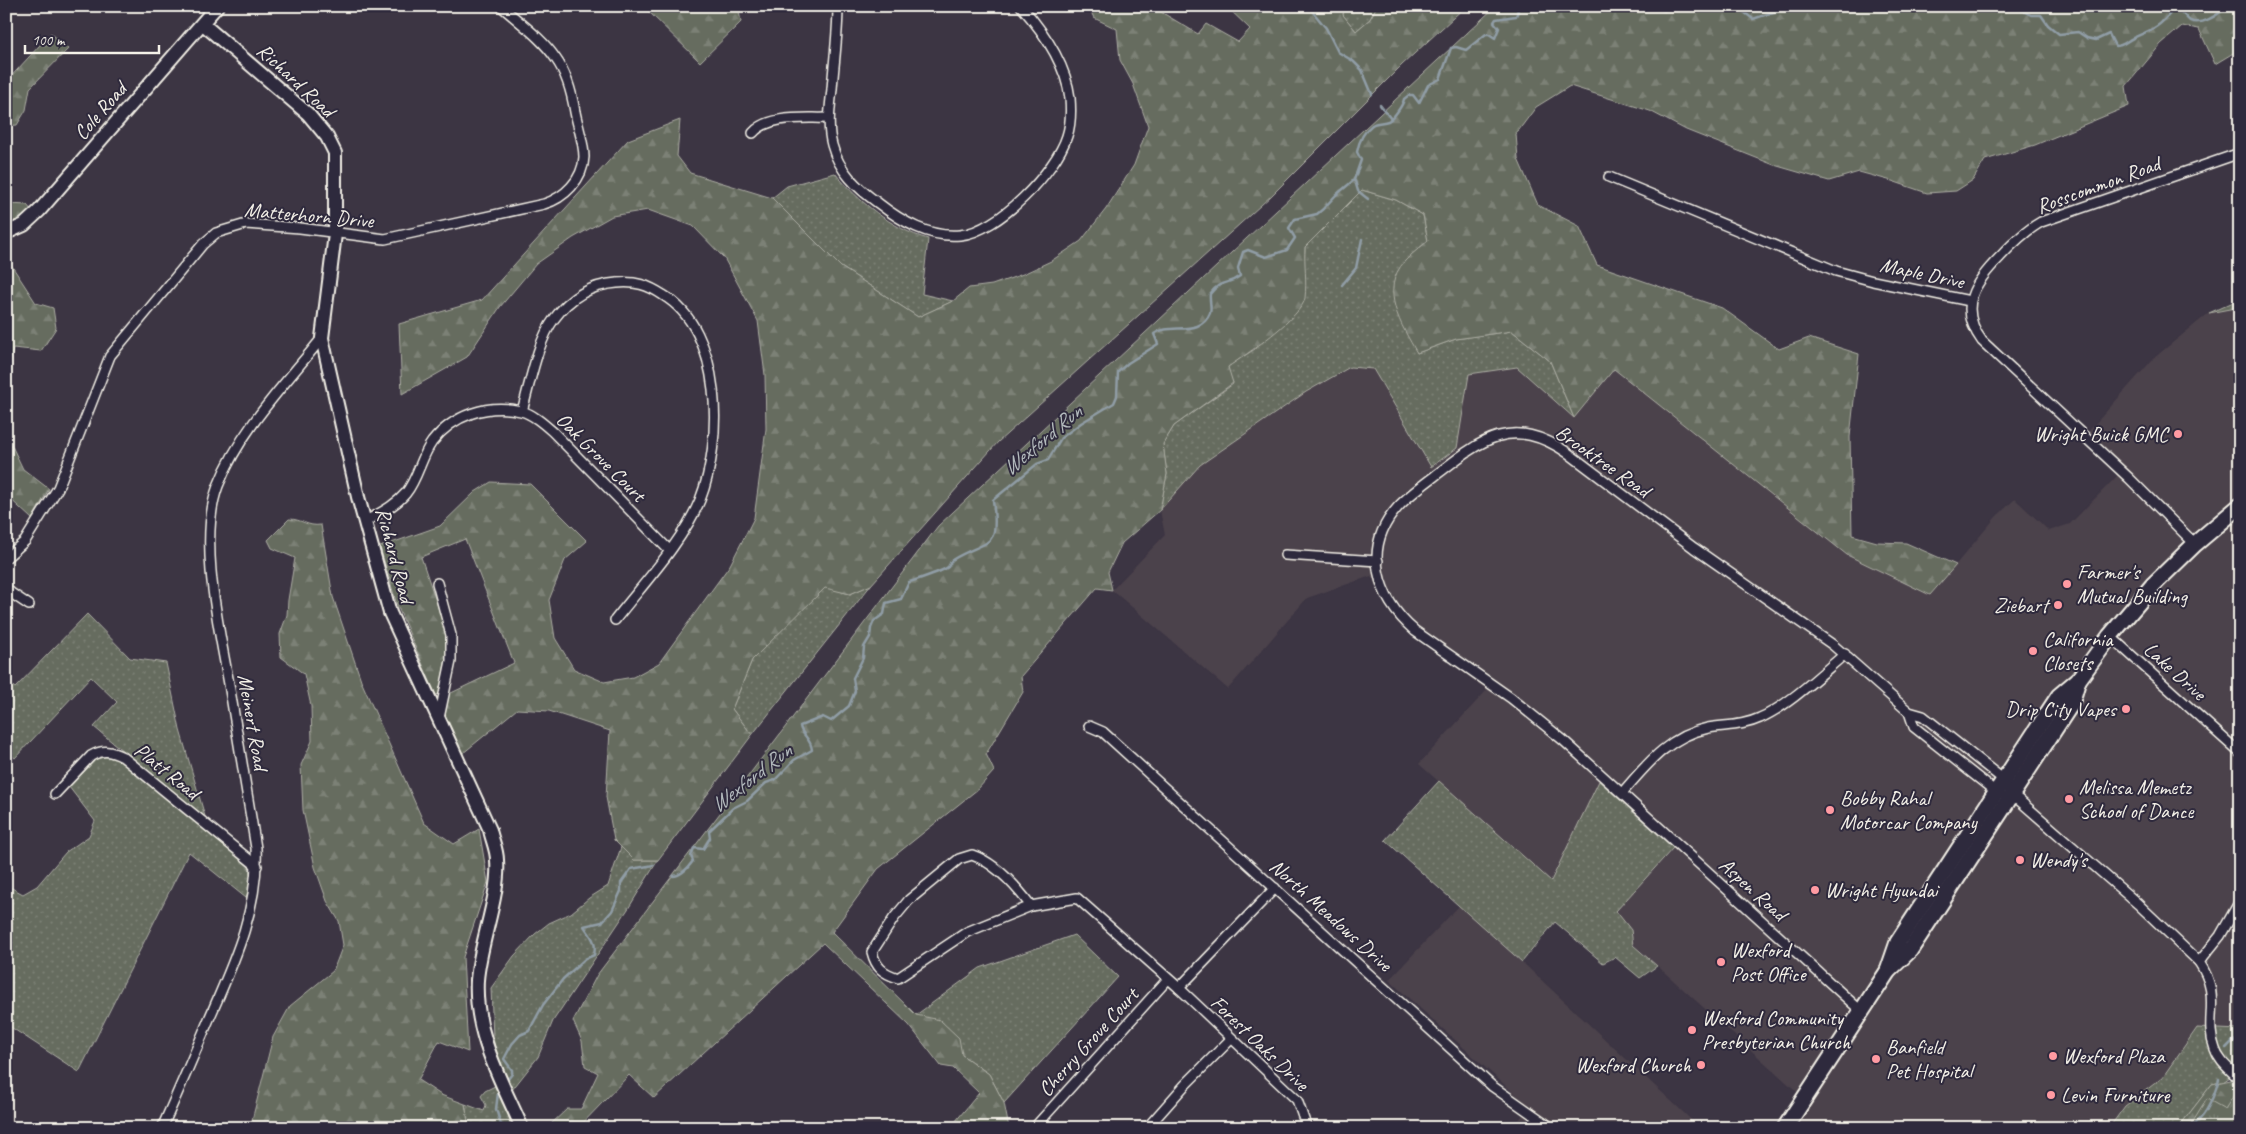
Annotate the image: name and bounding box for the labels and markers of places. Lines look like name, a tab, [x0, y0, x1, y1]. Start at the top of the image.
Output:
place label: Wright Buick GMC	[2034, 421, 2170, 447]
marker: Wright Buick GMC	[2172, 428, 2184, 440]
place label: Farmer's Mutual Building	[2077, 559, 2188, 609]
marker: Farmer's Mutual Building	[2061, 578, 2073, 590]
place label: Ziebart	[1994, 592, 2051, 618]
marker: Ziebart	[2052, 599, 2064, 611]
place label: California Closets	[2043, 626, 2114, 676]
marker: California Closets	[2027, 645, 2039, 657]
place label: Drip City Vapes	[2005, 696, 2118, 722]
marker: Drip City Vapes	[2120, 703, 2132, 715]
place label: Melissa Memetz School of Dance	[2079, 774, 2194, 824]
place label: Bobby Rahal Motorcar Company	[1840, 785, 1979, 835]
marker: Melissa Memetz School of Dance	[2063, 793, 2075, 805]
marker: Bobby Rahal Motorcar Company	[1824, 804, 1836, 816]
place label: Wendy's	[2030, 847, 2088, 873]
marker: Wendy's	[2014, 854, 2026, 866]
place label: Wright Hyundai	[1825, 877, 1941, 903]
marker: Wright Hyundai	[1809, 884, 1821, 896]
place label: Wexford Post Office	[1731, 937, 1808, 987]
marker: Wexford Post Office	[1715, 956, 1727, 968]
place label: Wexford Community Presbyterian Church	[1702, 1005, 1852, 1055]
marker: Wexford Community Presbyterian Church	[1686, 1024, 1698, 1036]
place label: Banfield Pet Hospital	[1886, 1034, 1976, 1084]
place label: Wexford Plaza	[2063, 1043, 2166, 1069]
marker: Wexford Plaza	[2047, 1050, 2059, 1062]
place label: Wexford Church	[1575, 1052, 1692, 1078]
marker: Banfield Pet Hospital	[1870, 1053, 1882, 1065]
marker: Wexford Church	[1695, 1059, 1707, 1071]
place label: Levin Furniture	[2061, 1082, 2171, 1108]
marker: Levin Furniture	[2045, 1089, 2057, 1101]

